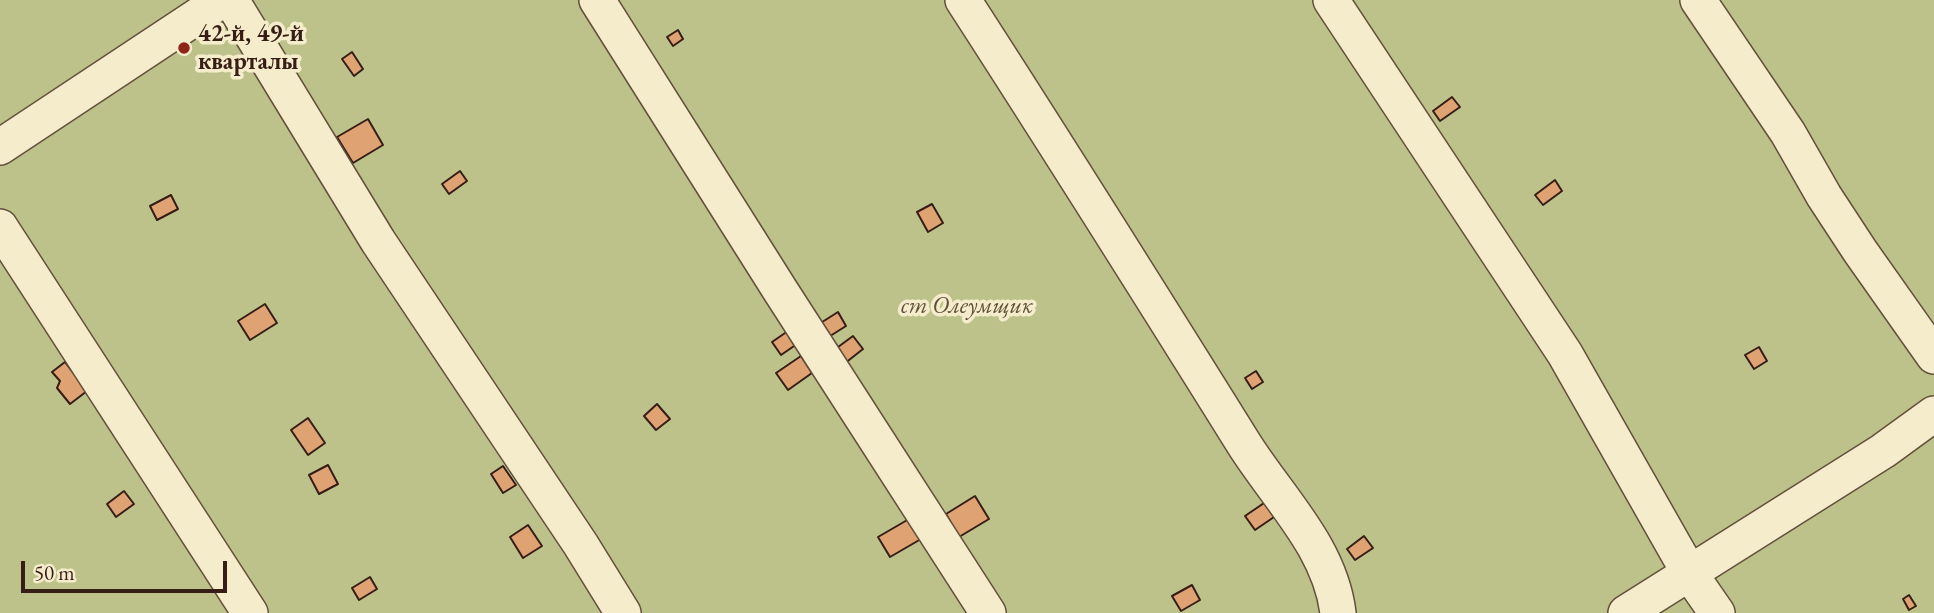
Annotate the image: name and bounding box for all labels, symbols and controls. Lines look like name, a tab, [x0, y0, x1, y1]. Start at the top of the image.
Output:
place label: 42-й, 49-й кварталы	[198, 20, 304, 76]
marker: 42-й, 49-й кварталы	[176, 40, 192, 56]
park label: ст Олеумщик	[901, 292, 1033, 320]
scale bar	[24, 546, 231, 590]
text: 50 m	[34, 559, 75, 586]

